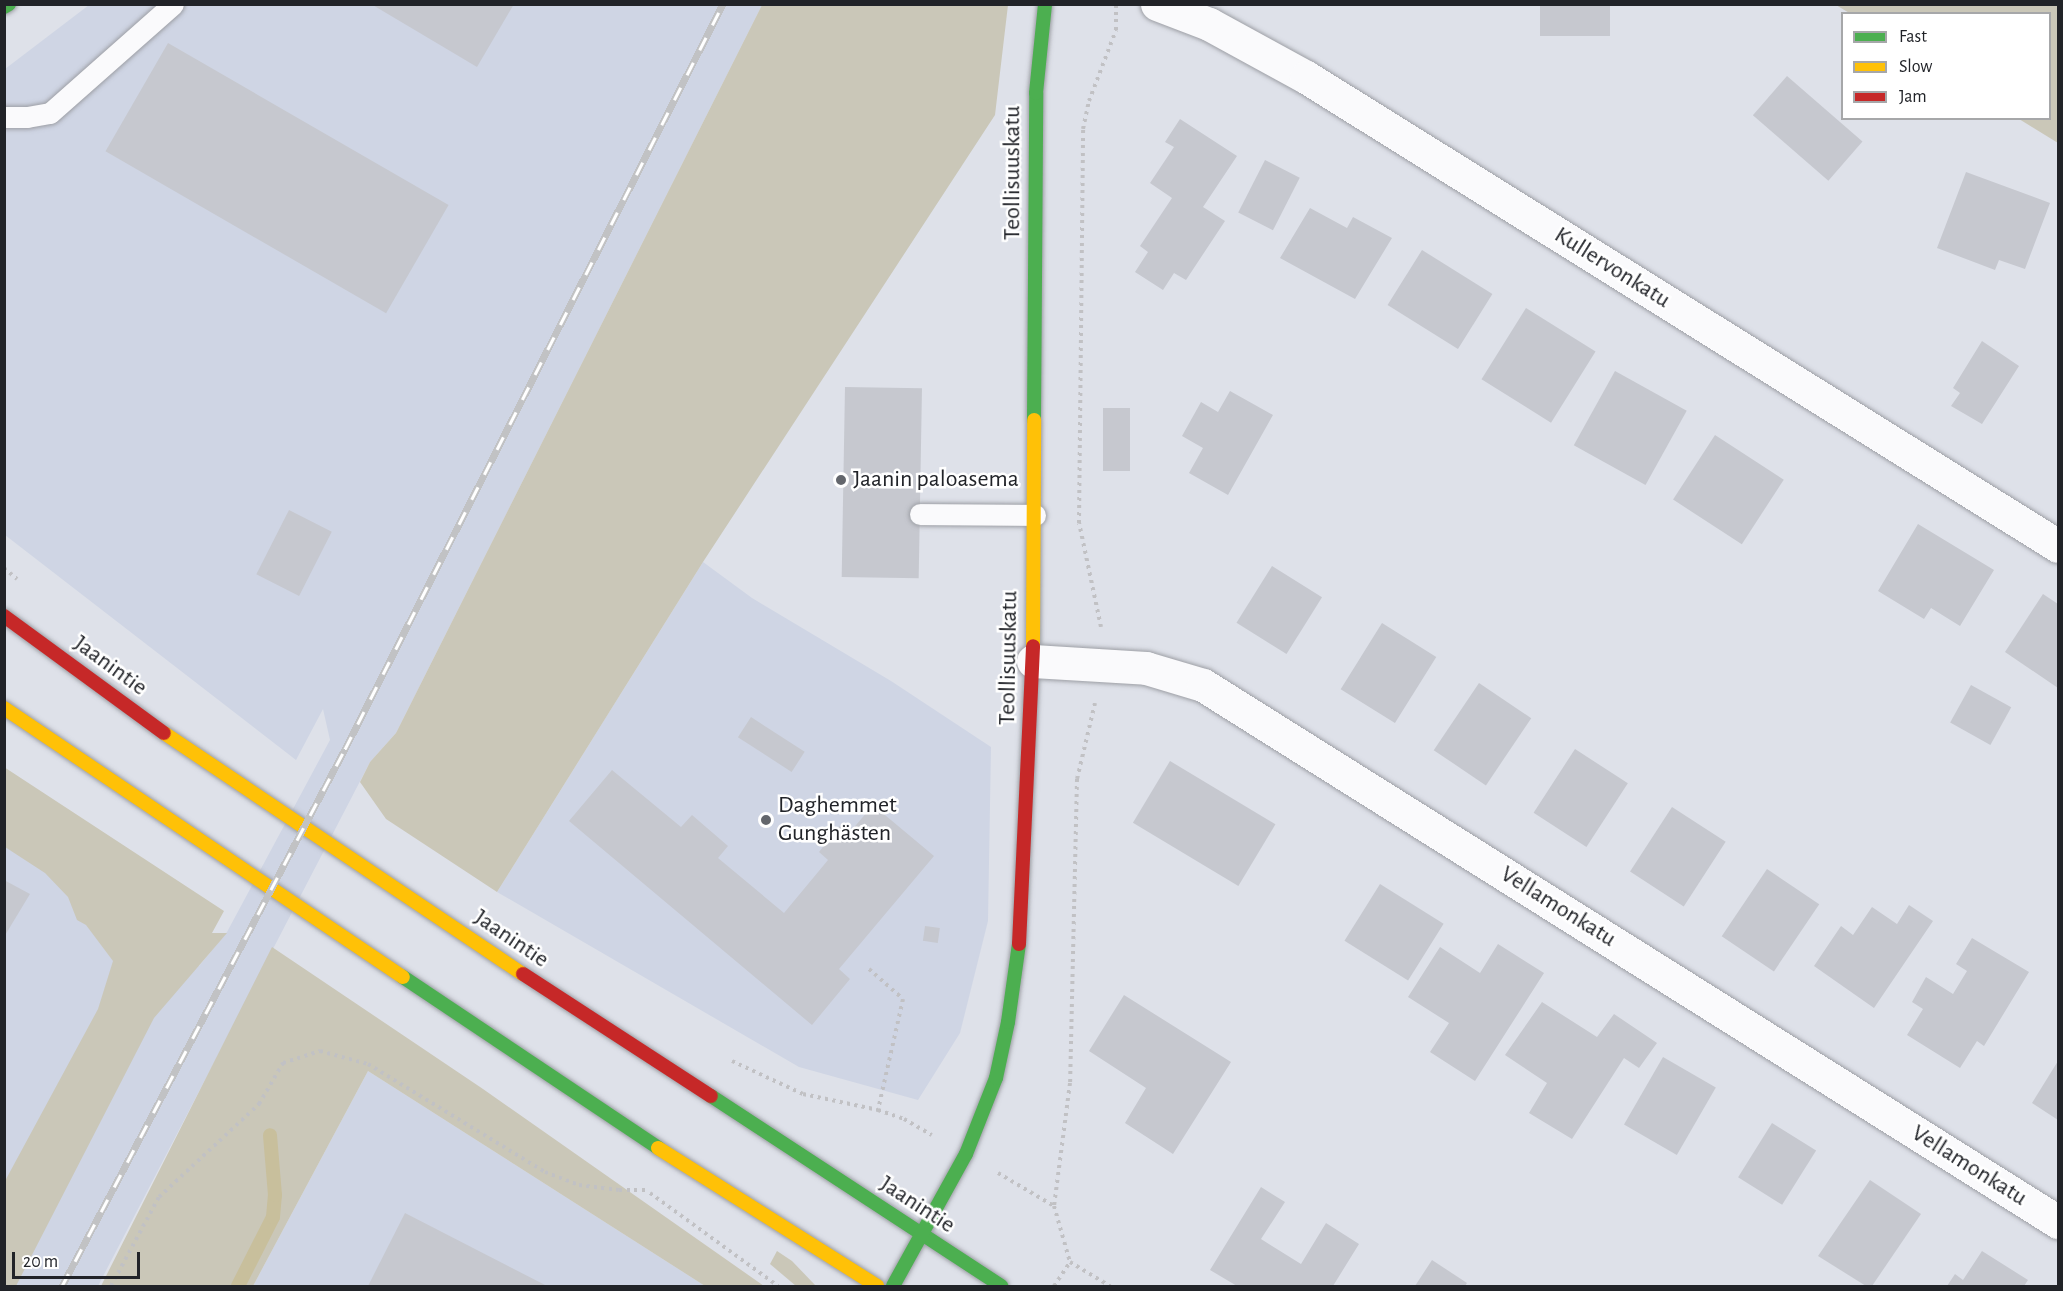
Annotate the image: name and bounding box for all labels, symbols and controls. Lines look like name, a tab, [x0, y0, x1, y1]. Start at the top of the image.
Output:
legend	[1841, 12, 2051, 120]
text: Fast	[1899, 28, 1927, 46]
text: Slow	[1899, 58, 1932, 76]
text: Jam	[1899, 88, 1927, 106]
street label: Teollisuuskatu	[999, 106, 1027, 240]
street label: Kullervonkatu	[1549, 221, 1675, 315]
place label: Jaanin paloasema	[853, 466, 1019, 494]
marker: Jaanin paloasema	[834, 473, 848, 487]
street label: Teollisuuskatu	[993, 591, 1025, 725]
street label: Jaanintie	[68, 630, 152, 702]
place label: Daghemmet Gunghästen	[778, 792, 897, 848]
marker: Daghemmet Gunghästen	[759, 813, 773, 827]
street label: Vellamonkatu	[1495, 860, 1621, 954]
street label: Jaanintie	[468, 904, 554, 974]
street label: Vellamonkatu	[1906, 1119, 2032, 1213]
street label: Jaanintie	[874, 1170, 960, 1240]
scale bar	[15, 1240, 142, 1278]
text: 20 m	[23, 1253, 58, 1271]

